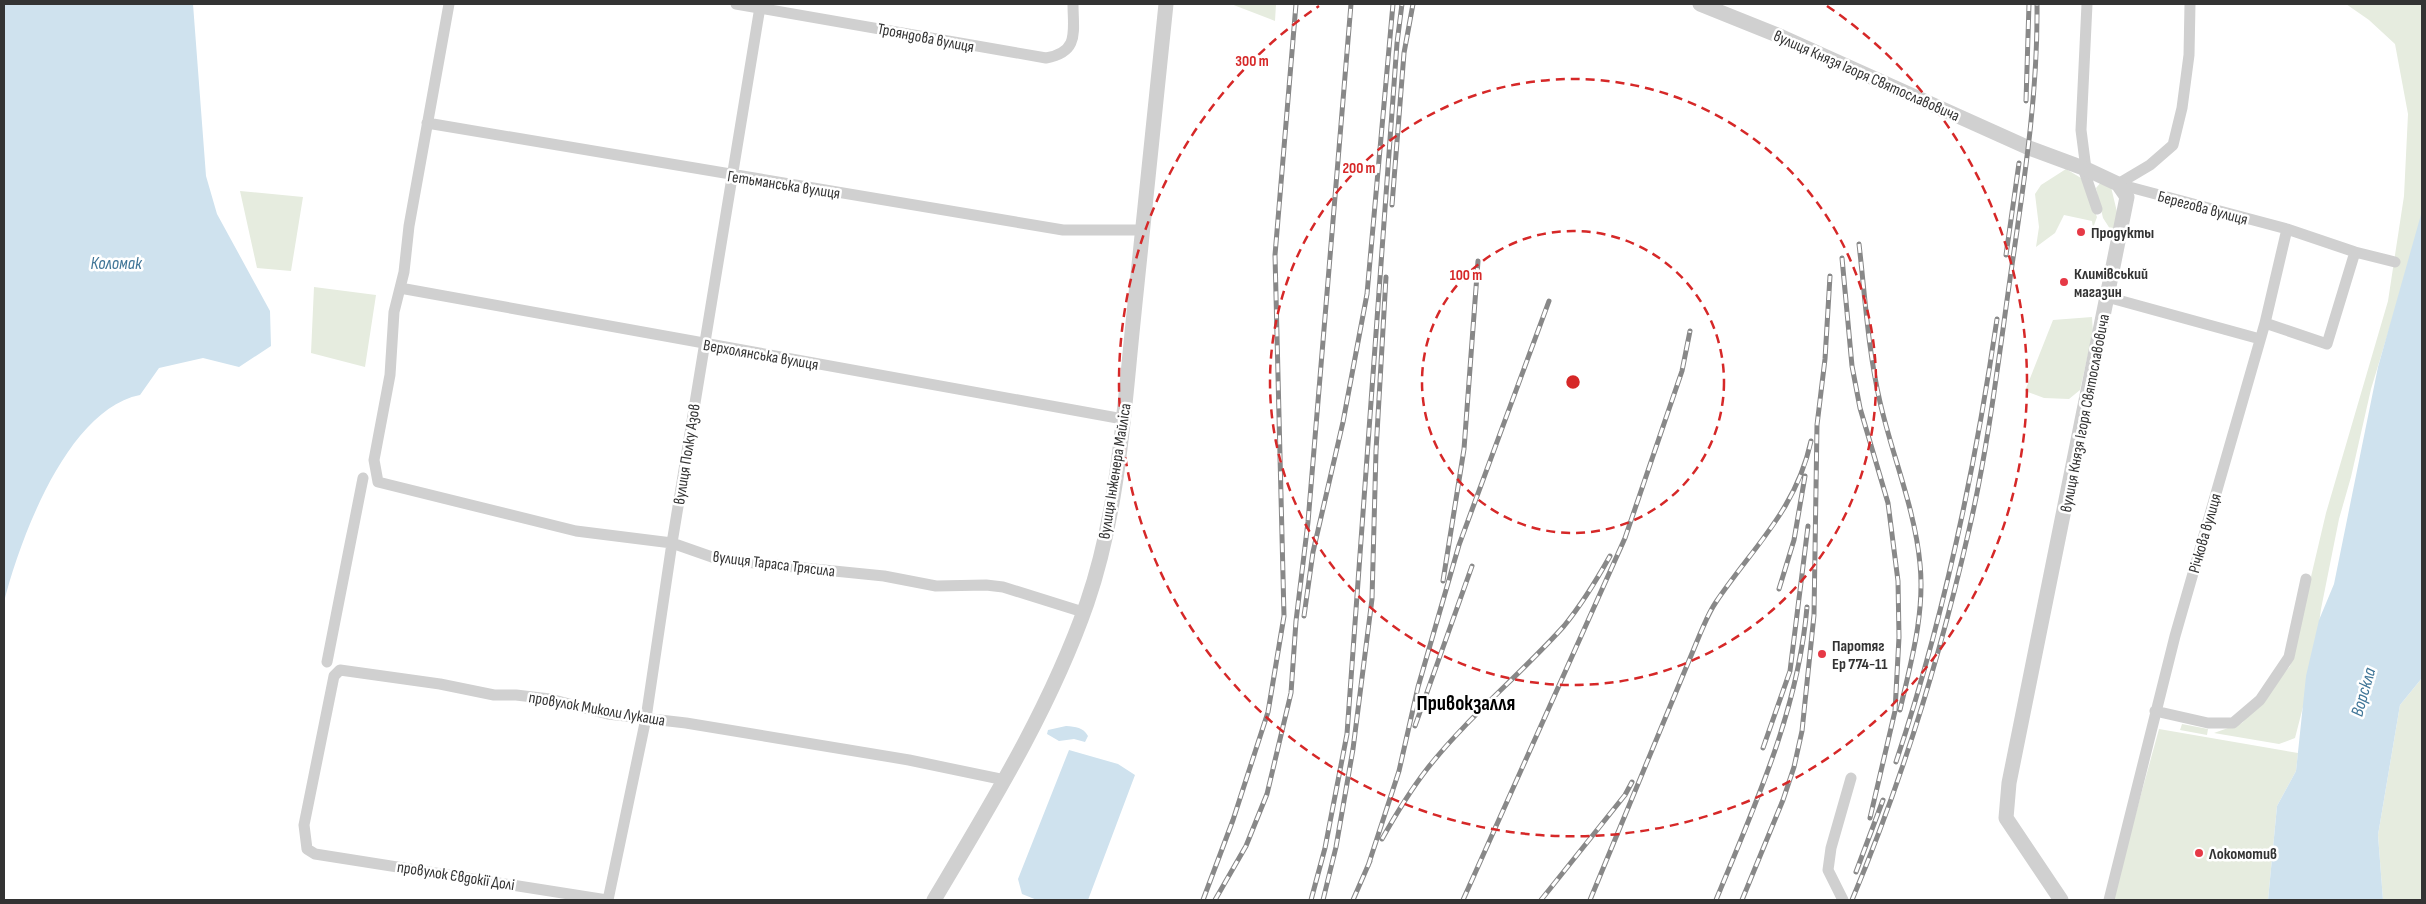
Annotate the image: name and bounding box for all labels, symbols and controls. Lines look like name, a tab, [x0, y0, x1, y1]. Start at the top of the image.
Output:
street label: Трояндова вулиця	[876, 20, 976, 57]
street label: вулиця Князя Ігоря Святославовича	[1770, 27, 1962, 126]
text: 300 m	[1235, 52, 1269, 71]
text: 200 m	[1342, 159, 1376, 178]
street label: Гетьманська вулиця	[726, 167, 841, 204]
street label: Берегова вулиця	[2156, 187, 2250, 230]
place label: Продукты	[2091, 224, 2154, 243]
marker: Продукты	[2075, 226, 2087, 238]
water label: Коломак	[90, 253, 143, 274]
place label: Климівський магазин	[2074, 265, 2148, 302]
text: 100 m	[1450, 266, 1482, 285]
marker: Климівський магазин	[2058, 276, 2070, 288]
street label: вулиця Князя Ігоря Святославовича	[2057, 313, 2114, 514]
street label: Верхолянська вулиця	[702, 336, 820, 375]
centre of rings	[1564, 373, 1582, 391]
street label: вулиця Інженера Майліса	[1095, 402, 1136, 540]
street label: вулиця Полку Азов	[670, 403, 705, 506]
street label: Річкова вулиця	[2185, 491, 2226, 575]
street label: вулиця Тараса Трясила	[712, 548, 836, 581]
place label: Паротяг Ер 774-11	[1832, 637, 1888, 674]
marker: Паротяг Ер 774-11	[1816, 648, 1828, 660]
water label: Ворскла	[2347, 665, 2381, 719]
street label: провулок Миколи Лукаша	[527, 688, 666, 731]
district label: Привокзалля	[1417, 691, 1515, 716]
place label: Локомотив	[2208, 845, 2277, 864]
marker: Локомотив	[2193, 847, 2205, 859]
street label: провулок Євдокії Долі	[396, 858, 516, 895]

